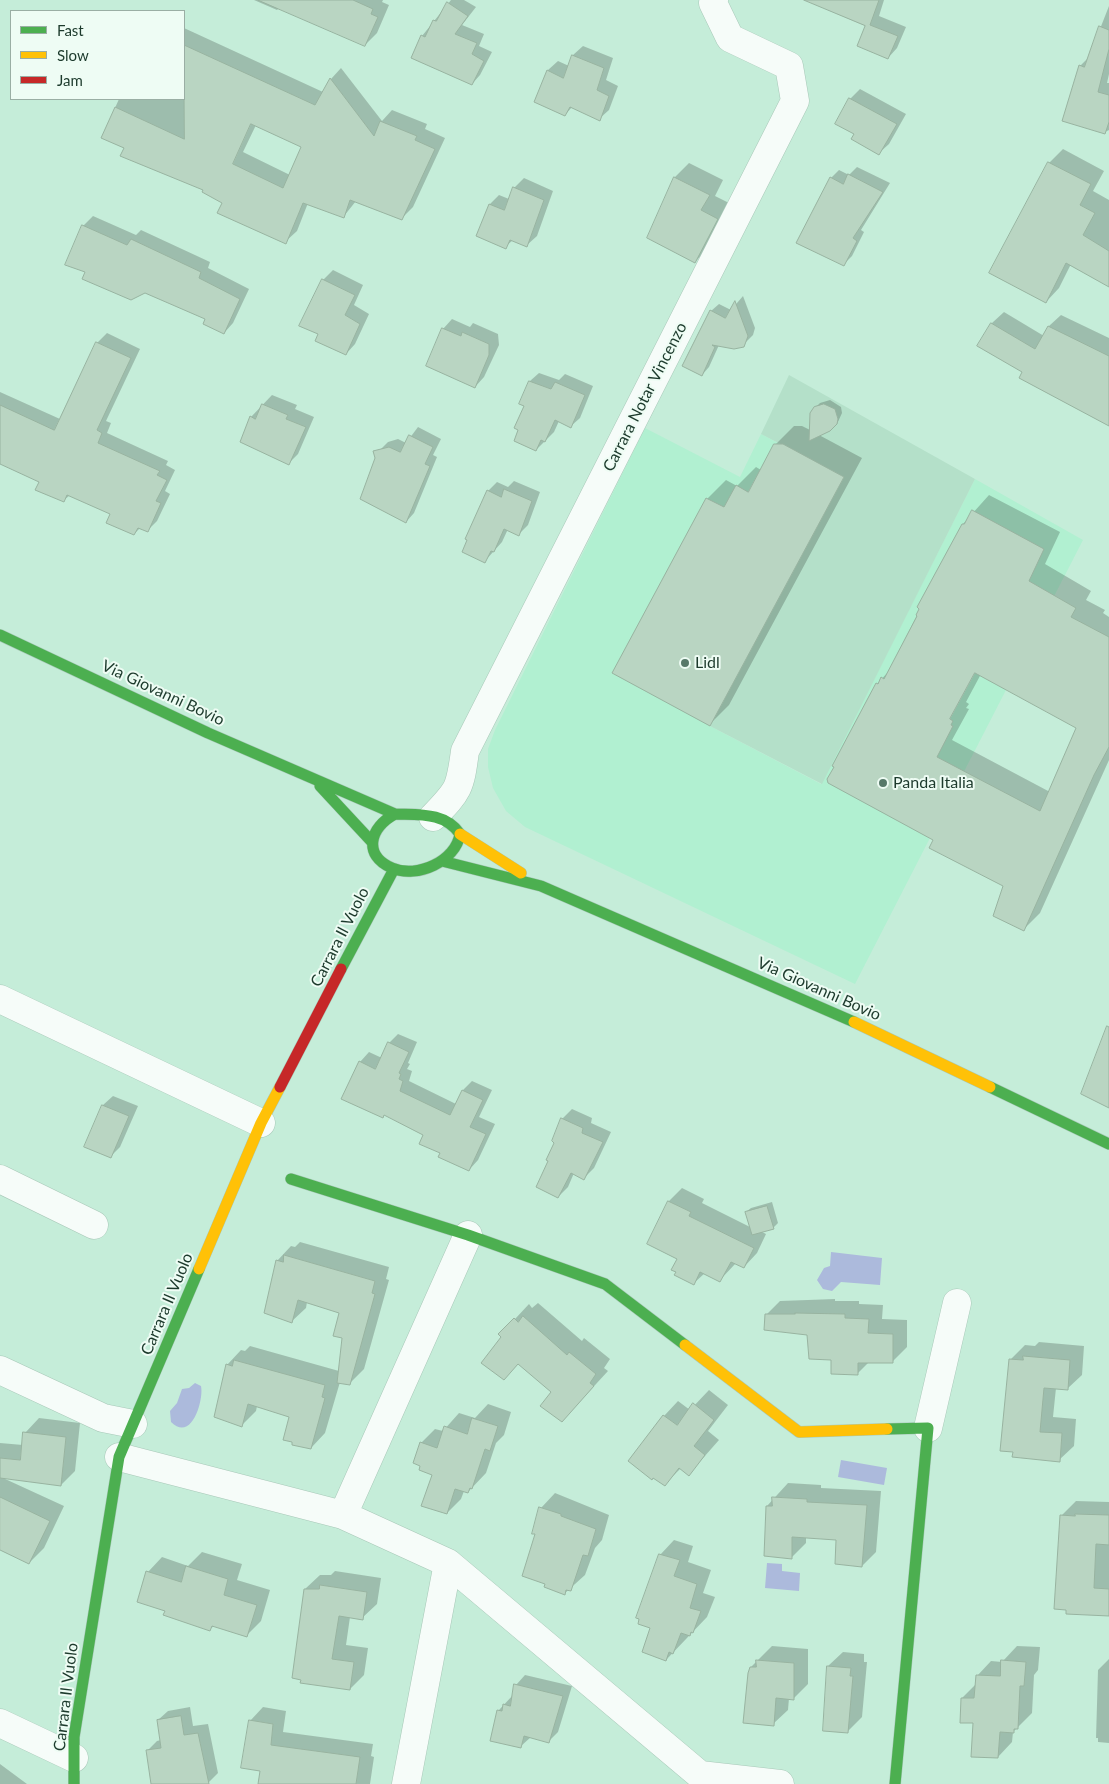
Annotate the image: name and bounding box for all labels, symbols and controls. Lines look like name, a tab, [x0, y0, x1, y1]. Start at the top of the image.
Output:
legend	[10, 10, 185, 100]
text: Fast	[57, 21, 84, 39]
text: Slow	[57, 46, 89, 64]
text: Jam	[57, 71, 83, 89]
street label: Carrara Notar Vincenzo	[599, 319, 691, 475]
place label: Lidl	[695, 653, 720, 673]
street label: Via Giovanni Bovio	[99, 656, 227, 730]
marker: Lidl	[679, 657, 691, 669]
place label: Panda Italia	[893, 773, 974, 793]
marker: Panda Italia	[877, 777, 889, 789]
street label: Carrara Il Vuolo	[307, 884, 373, 990]
street label: Via Giovanni Bovio	[754, 953, 884, 1025]
street label: Carrara Il Vuolo	[137, 1250, 197, 1358]
street label: Carrara Il Vuolo	[50, 1642, 82, 1752]

